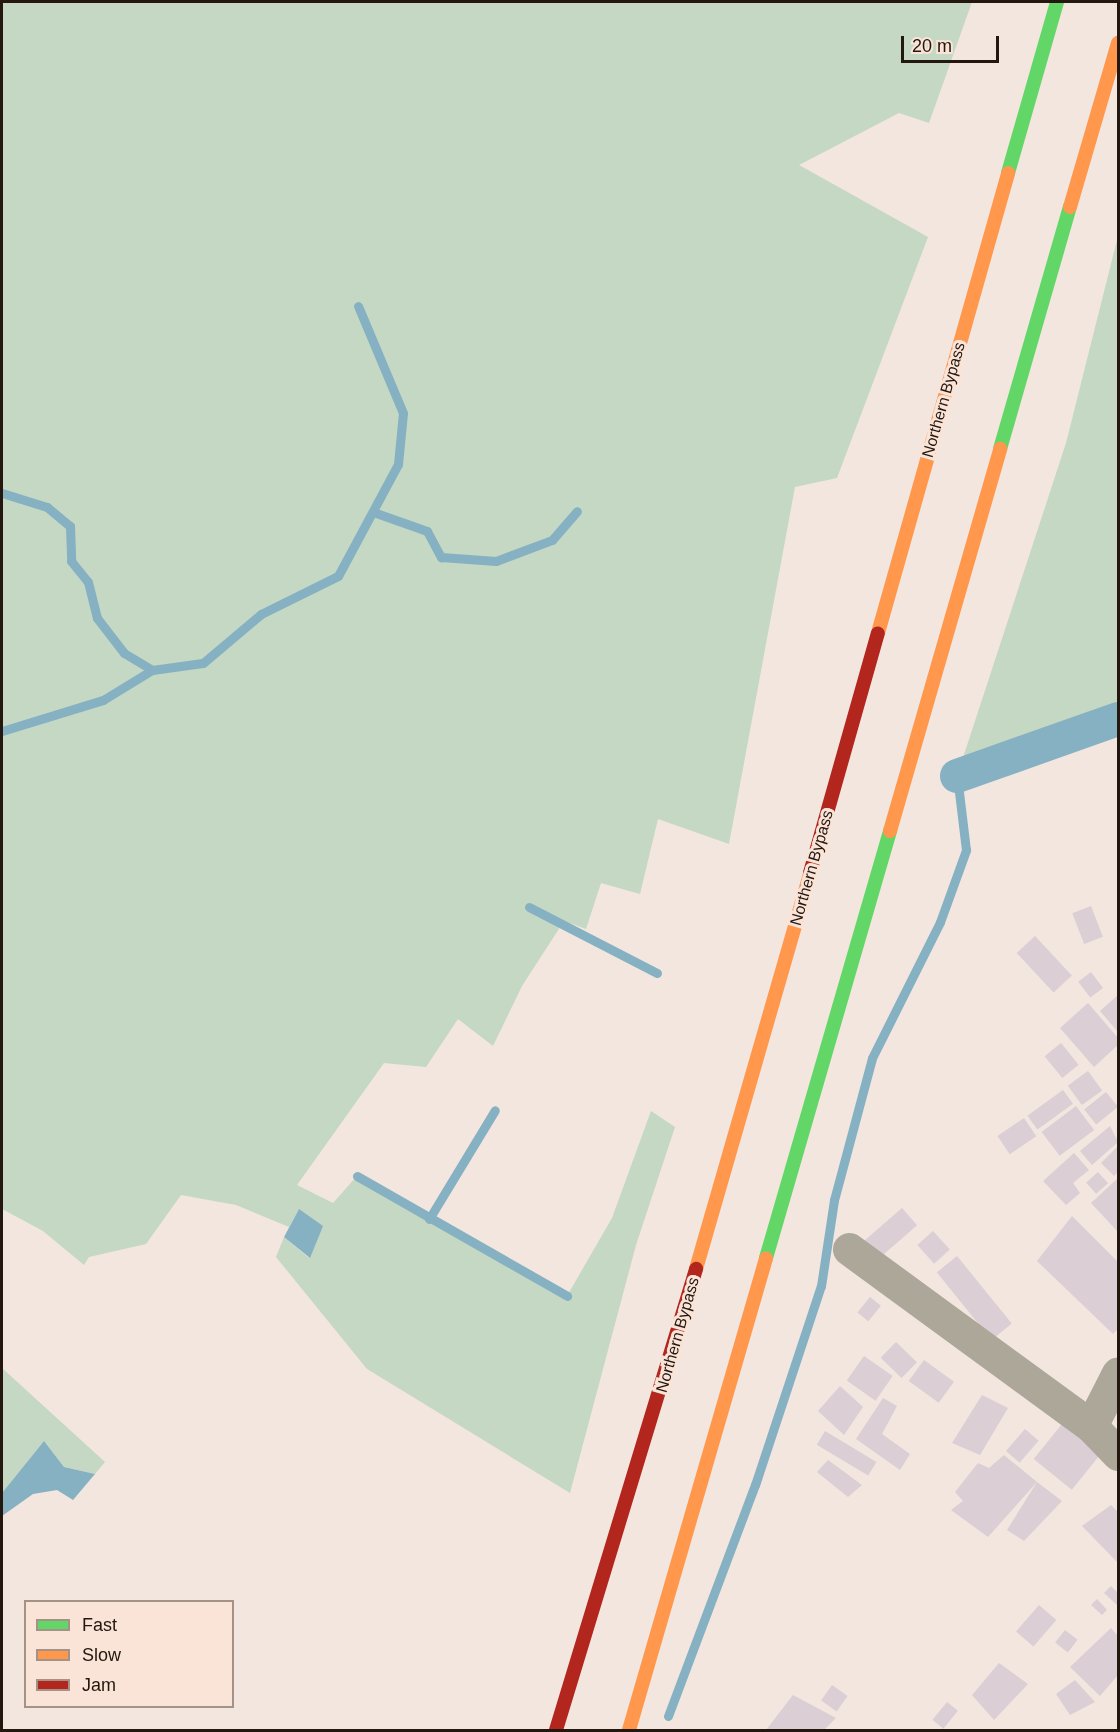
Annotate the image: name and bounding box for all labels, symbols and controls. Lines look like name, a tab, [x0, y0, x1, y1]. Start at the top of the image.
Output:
scale bar	[904, 24, 1002, 62]
text: 20 m	[912, 36, 952, 56]
street label: Northern Bypass	[918, 340, 970, 460]
street label: Northern Bypass	[786, 808, 838, 928]
street label: Northern Bypass	[652, 1275, 704, 1395]
legend	[24, 1600, 234, 1708]
text: Fast	[82, 1615, 117, 1635]
text: Slow	[82, 1645, 121, 1665]
text: Jam	[82, 1675, 116, 1695]

